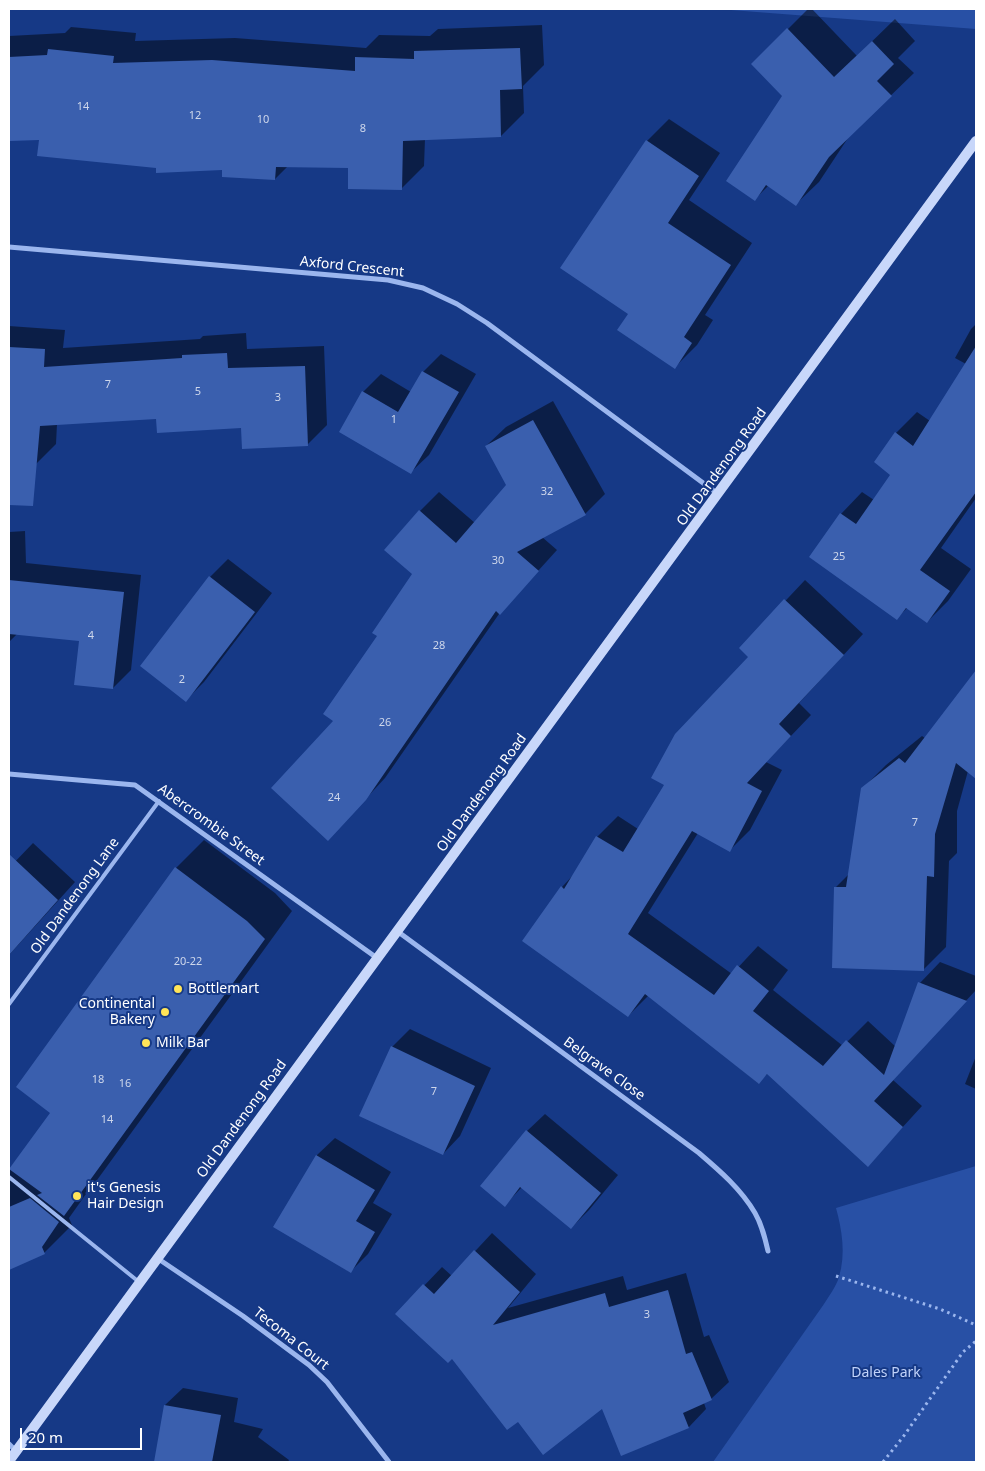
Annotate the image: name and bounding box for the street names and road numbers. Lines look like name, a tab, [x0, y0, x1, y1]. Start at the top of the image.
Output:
street label: Axford Crescent	[299, 253, 405, 281]
street label: Old Dandenong Road	[674, 405, 770, 529]
street label: Old Dandenong Road	[434, 731, 530, 855]
street label: Abercrombie Street	[154, 781, 268, 869]
street label: Old Dandenong Lane	[27, 835, 123, 957]
street label: Belgrave Close	[560, 1034, 648, 1104]
street label: Old Dandenong Road	[194, 1057, 290, 1181]
street label: Tecoma Court	[250, 1304, 332, 1374]

